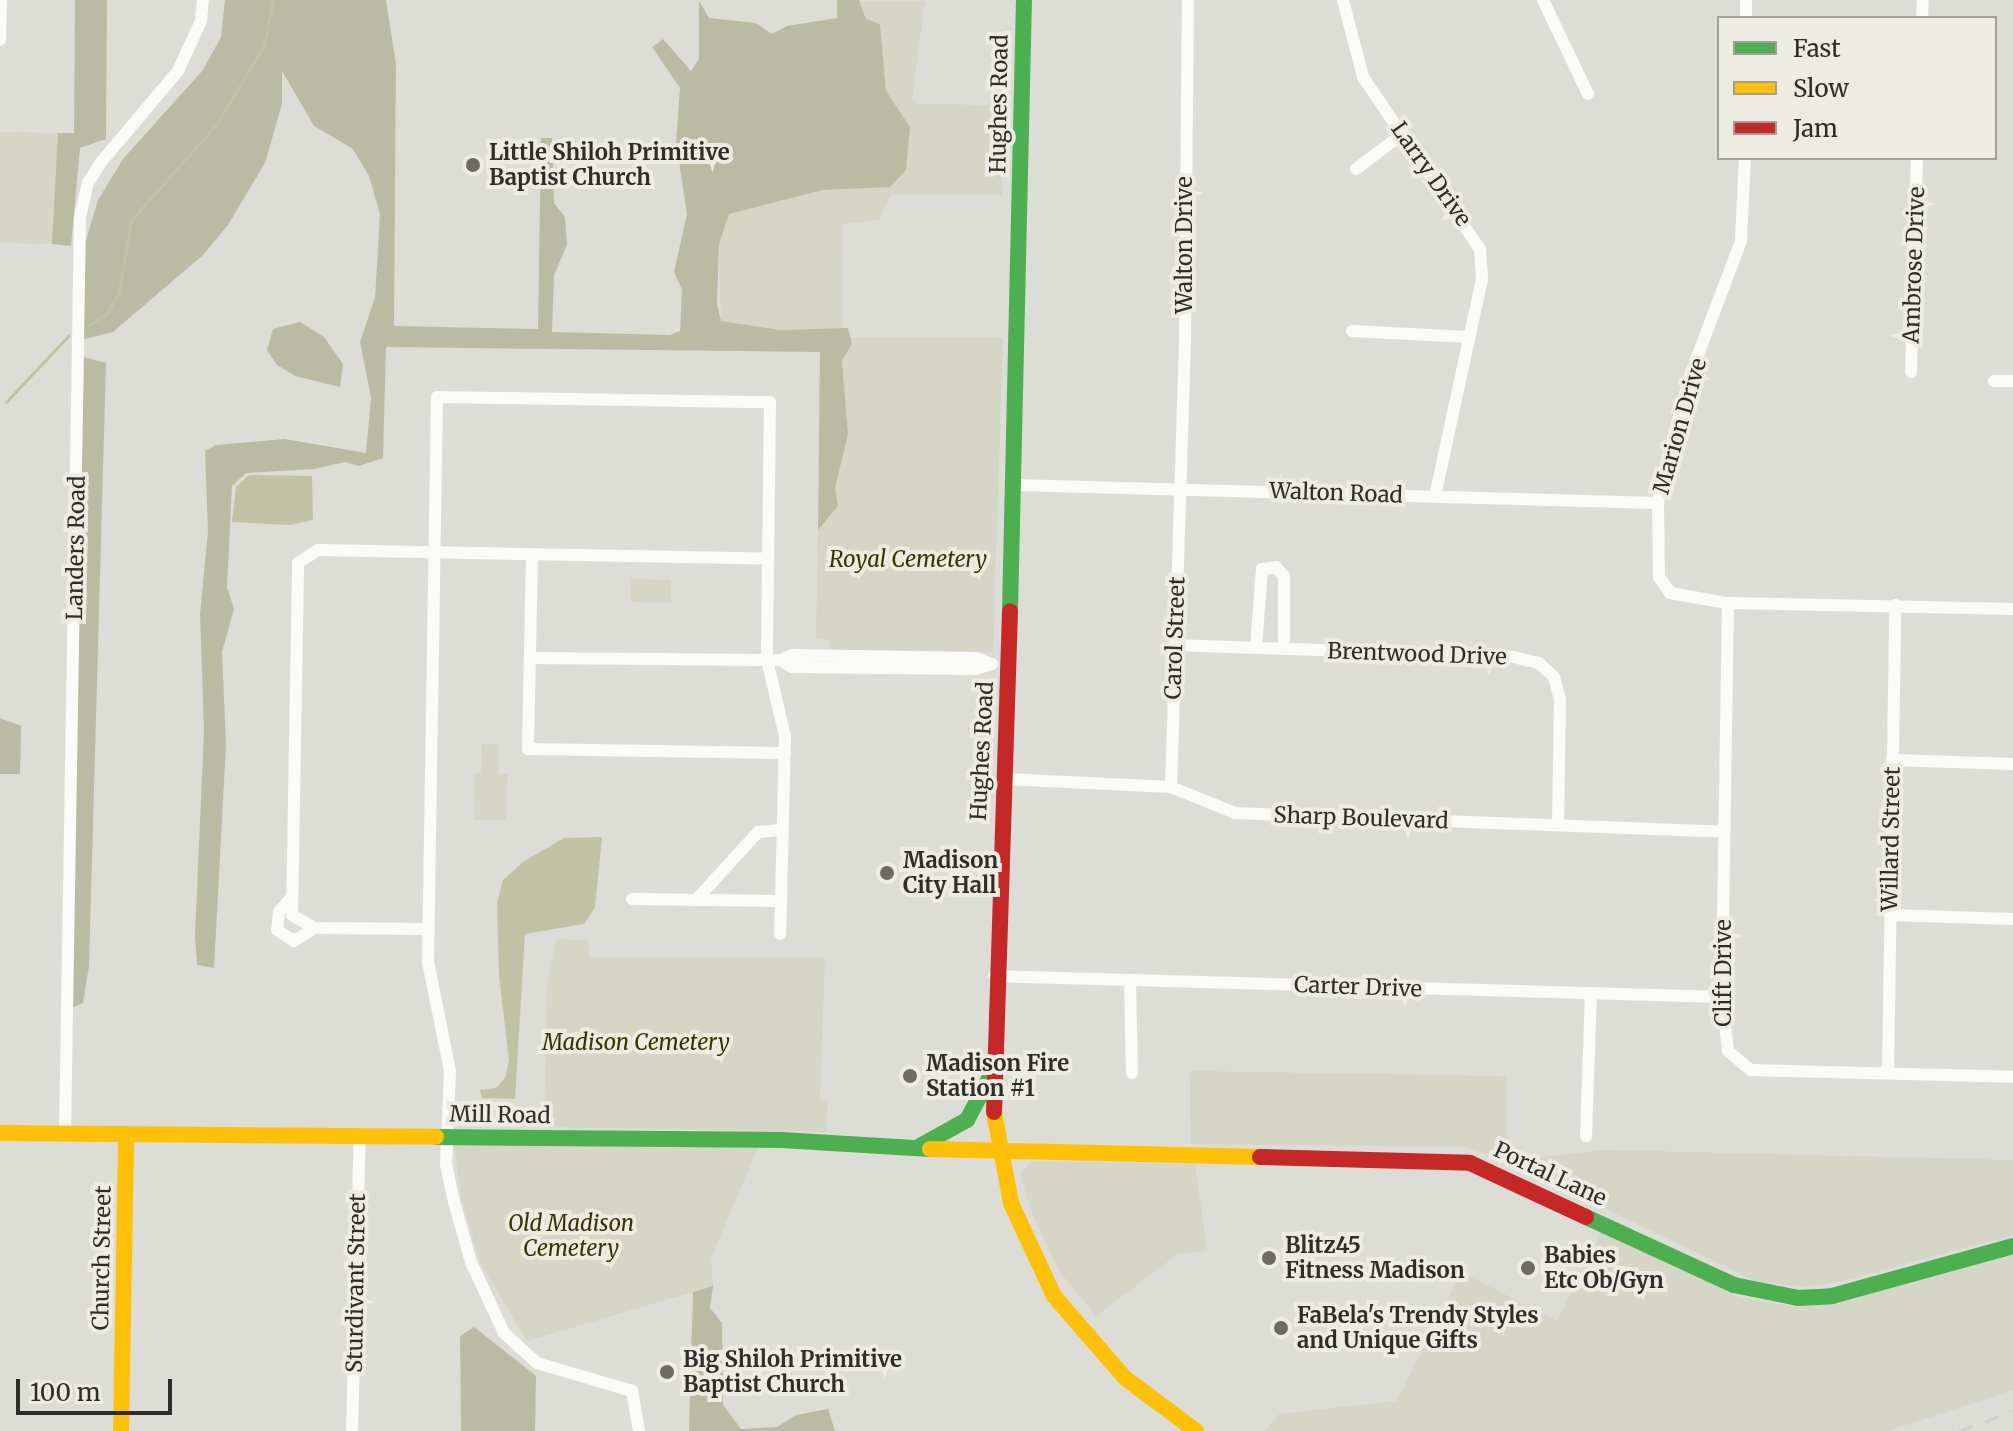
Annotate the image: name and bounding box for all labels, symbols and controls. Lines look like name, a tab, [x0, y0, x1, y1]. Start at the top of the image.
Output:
legend	[1717, 16, 1997, 160]
text: Fast	[1793, 33, 1841, 64]
street label: Hughes Road	[985, 34, 1013, 174]
text: Slow	[1793, 73, 1849, 104]
text: Jam	[1793, 113, 1838, 144]
street label: Larry Drive	[1385, 117, 1477, 231]
place label: Little Shiloh Primitive Baptist Church	[489, 139, 730, 190]
marker: Little Shiloh Primitive Baptist Church	[464, 156, 482, 174]
street label: Walton Drive	[1172, 176, 1198, 314]
street label: Ambrose Drive	[1898, 186, 1930, 344]
street label: Marion Drive	[1648, 355, 1712, 497]
street label: Landers Road	[62, 475, 90, 621]
street label: Walton Road	[1269, 477, 1403, 509]
park label: Royal Cemetery	[829, 547, 987, 573]
street label: Carol Street	[1160, 576, 1190, 700]
street label: Brentwood Drive	[1327, 638, 1507, 670]
street label: Hughes Road	[965, 681, 999, 821]
street label: Willard Street	[1877, 766, 1905, 912]
street label: Sharp Boulevard	[1273, 802, 1449, 834]
place label: Madison City Hall	[903, 847, 998, 898]
marker: Madison City Hall	[878, 864, 896, 882]
street label: Clift Drive	[1711, 919, 1737, 1027]
street label: Carter Drive	[1294, 972, 1422, 1002]
park label: Madison Cemetery	[542, 1030, 730, 1056]
place label: Madison Fire Station #1	[926, 1050, 1069, 1102]
marker: Madison Fire Station #1	[901, 1067, 919, 1085]
street label: Mill Road	[449, 1101, 551, 1129]
street label: Portal Lane	[1489, 1136, 1611, 1212]
street label: Church Street	[88, 1185, 116, 1331]
street label: Sturdivant Street	[341, 1193, 371, 1373]
park label: Old Madison Cemetery	[508, 1210, 634, 1262]
place label: Blitz45 Fitness Madison	[1285, 1232, 1465, 1284]
place label: Babies Etc Ob/Gyn	[1544, 1242, 1664, 1294]
marker: Blitz45 Fitness Madison	[1260, 1249, 1278, 1267]
marker: Babies Etc Ob/Gyn	[1519, 1259, 1537, 1277]
place label: FaBela's Trendy Styles and Unique Gifts	[1297, 1302, 1539, 1354]
marker: FaBela's Trendy Styles and Unique Gifts	[1272, 1319, 1290, 1337]
place label: Big Shiloh Primitive Baptist Church	[683, 1346, 902, 1398]
scale bar	[20, 1363, 176, 1413]
marker: Big Shiloh Primitive Baptist Church	[658, 1363, 676, 1381]
text: 100 m	[30, 1377, 100, 1408]

